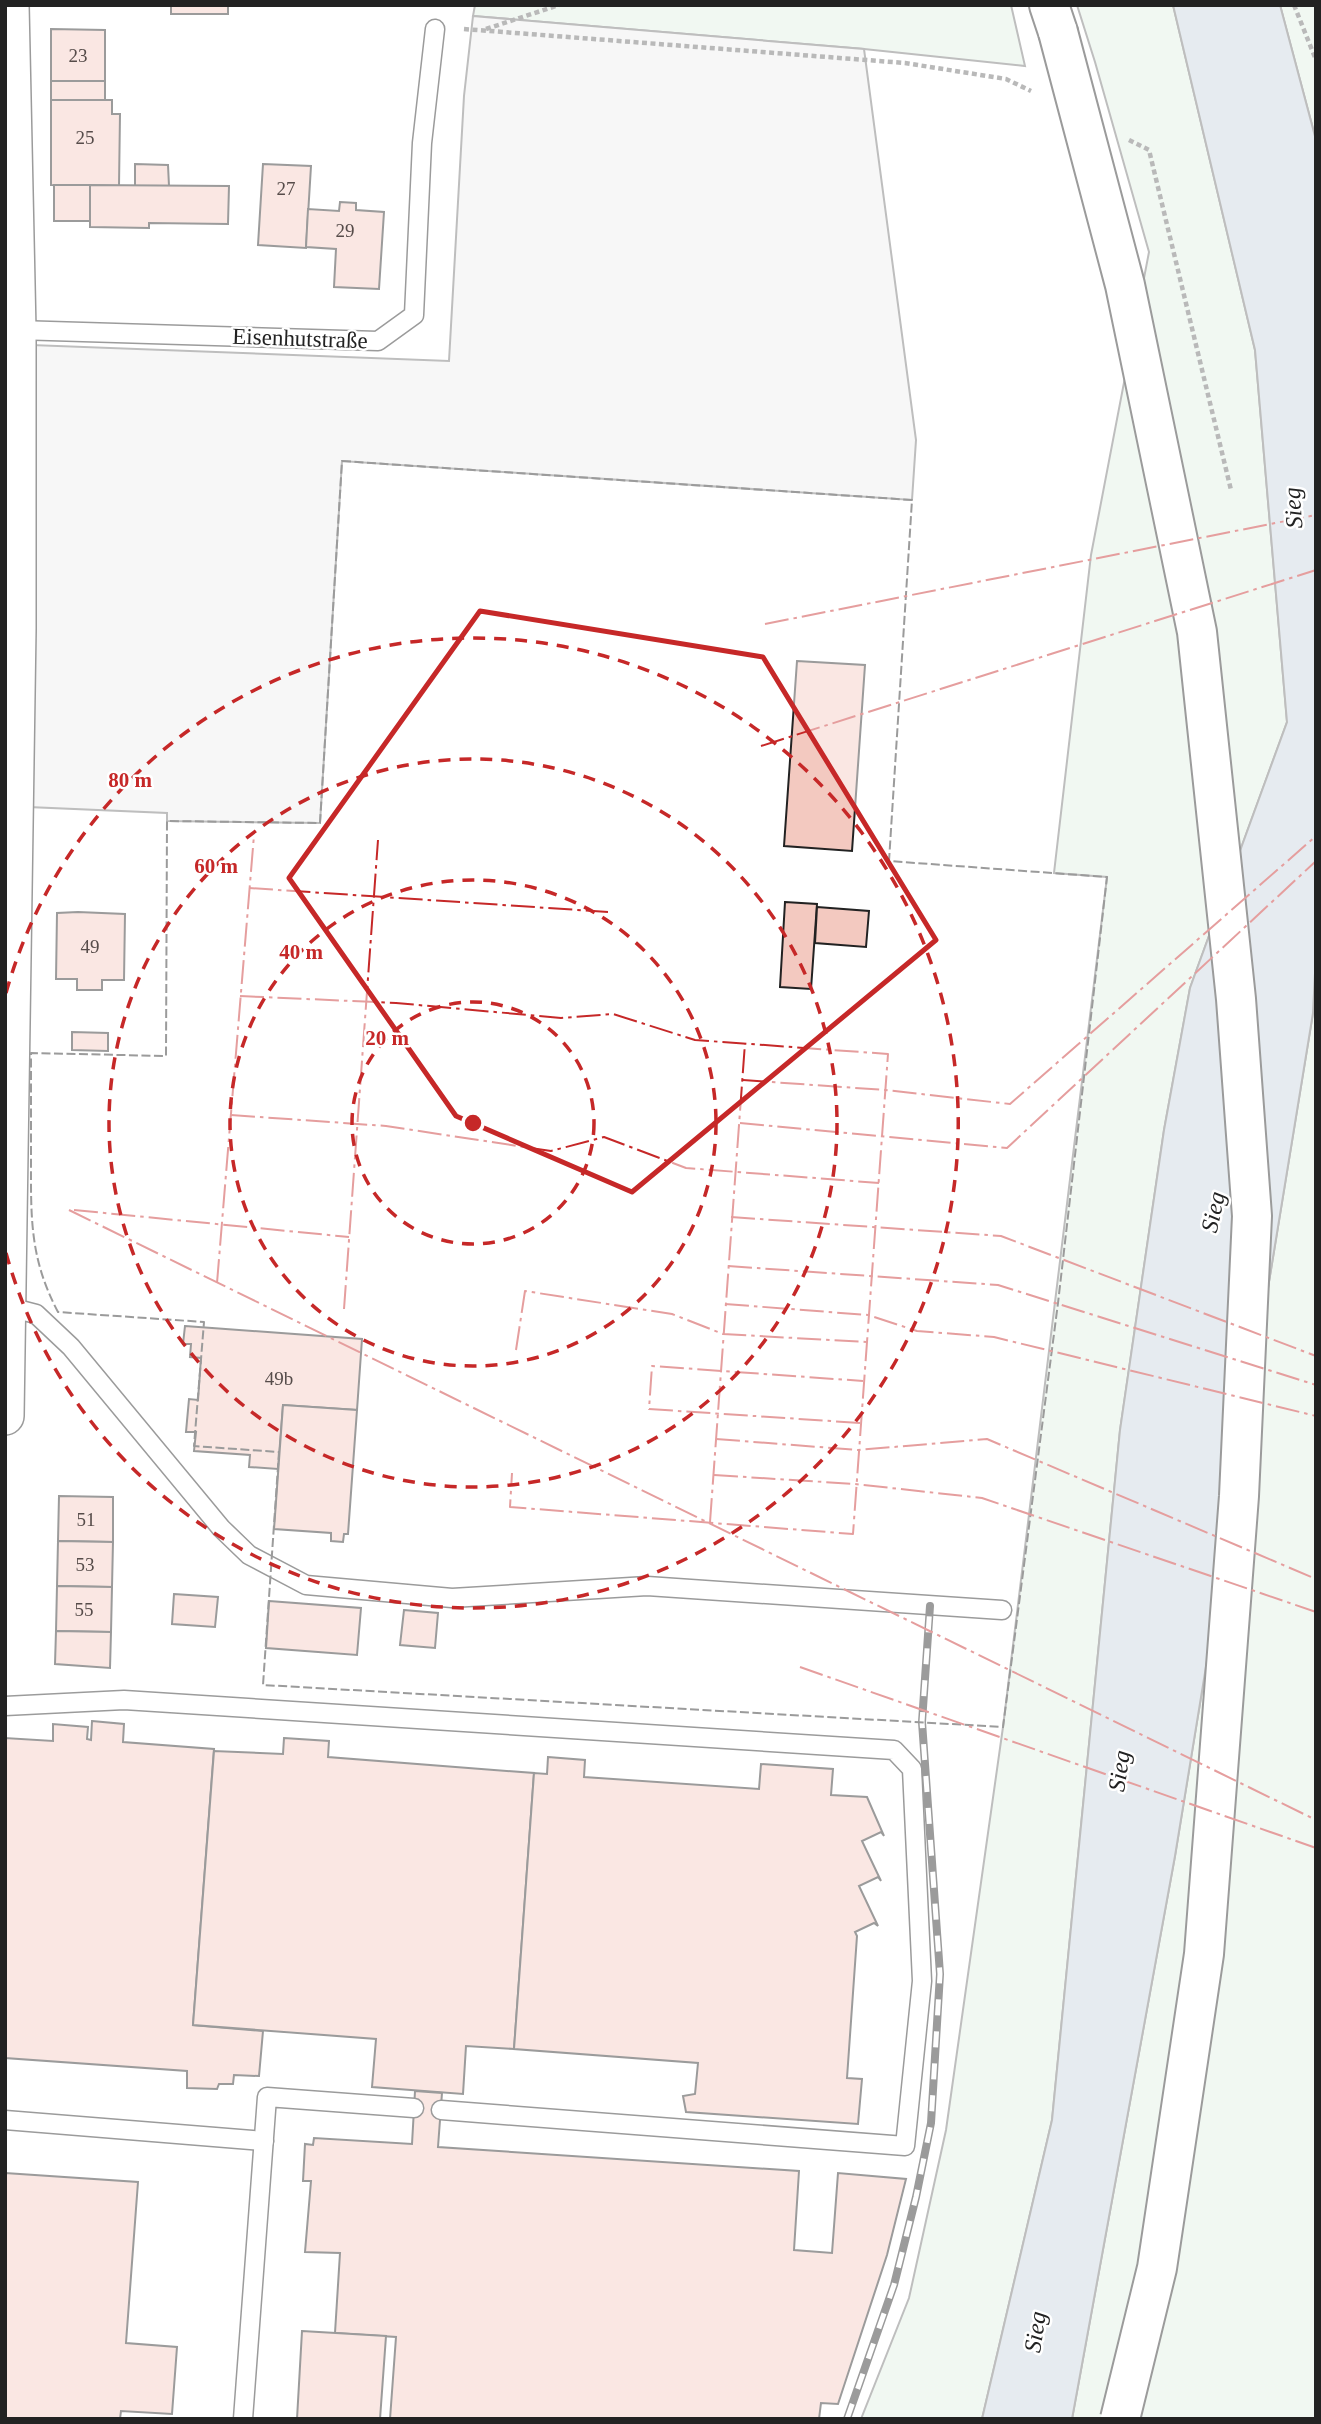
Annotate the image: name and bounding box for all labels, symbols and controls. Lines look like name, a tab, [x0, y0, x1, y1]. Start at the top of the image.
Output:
house number: 23	[69, 45, 88, 66]
house number: 25	[76, 127, 95, 148]
house number: 27	[277, 178, 296, 199]
house number: 29	[336, 220, 355, 241]
street label: Eisenhutstraße	[232, 324, 368, 353]
water label: Sieg	[1279, 486, 1307, 530]
text: 80 m	[108, 768, 152, 792]
text: 60 m	[194, 854, 238, 878]
house number: 49	[81, 936, 100, 957]
text: 40 m	[279, 940, 323, 964]
text: 20 m	[365, 1026, 409, 1050]
centre of rings	[461, 1111, 485, 1135]
water label: Sieg	[1196, 1189, 1230, 1235]
house number: 49b	[265, 1368, 293, 1389]
house number: 51	[77, 1509, 96, 1530]
house number: 53	[76, 1554, 95, 1575]
house number: 55	[75, 1599, 94, 1620]
water label: Sieg	[1103, 1749, 1135, 1793]
water label: Sieg	[1019, 2310, 1051, 2354]

